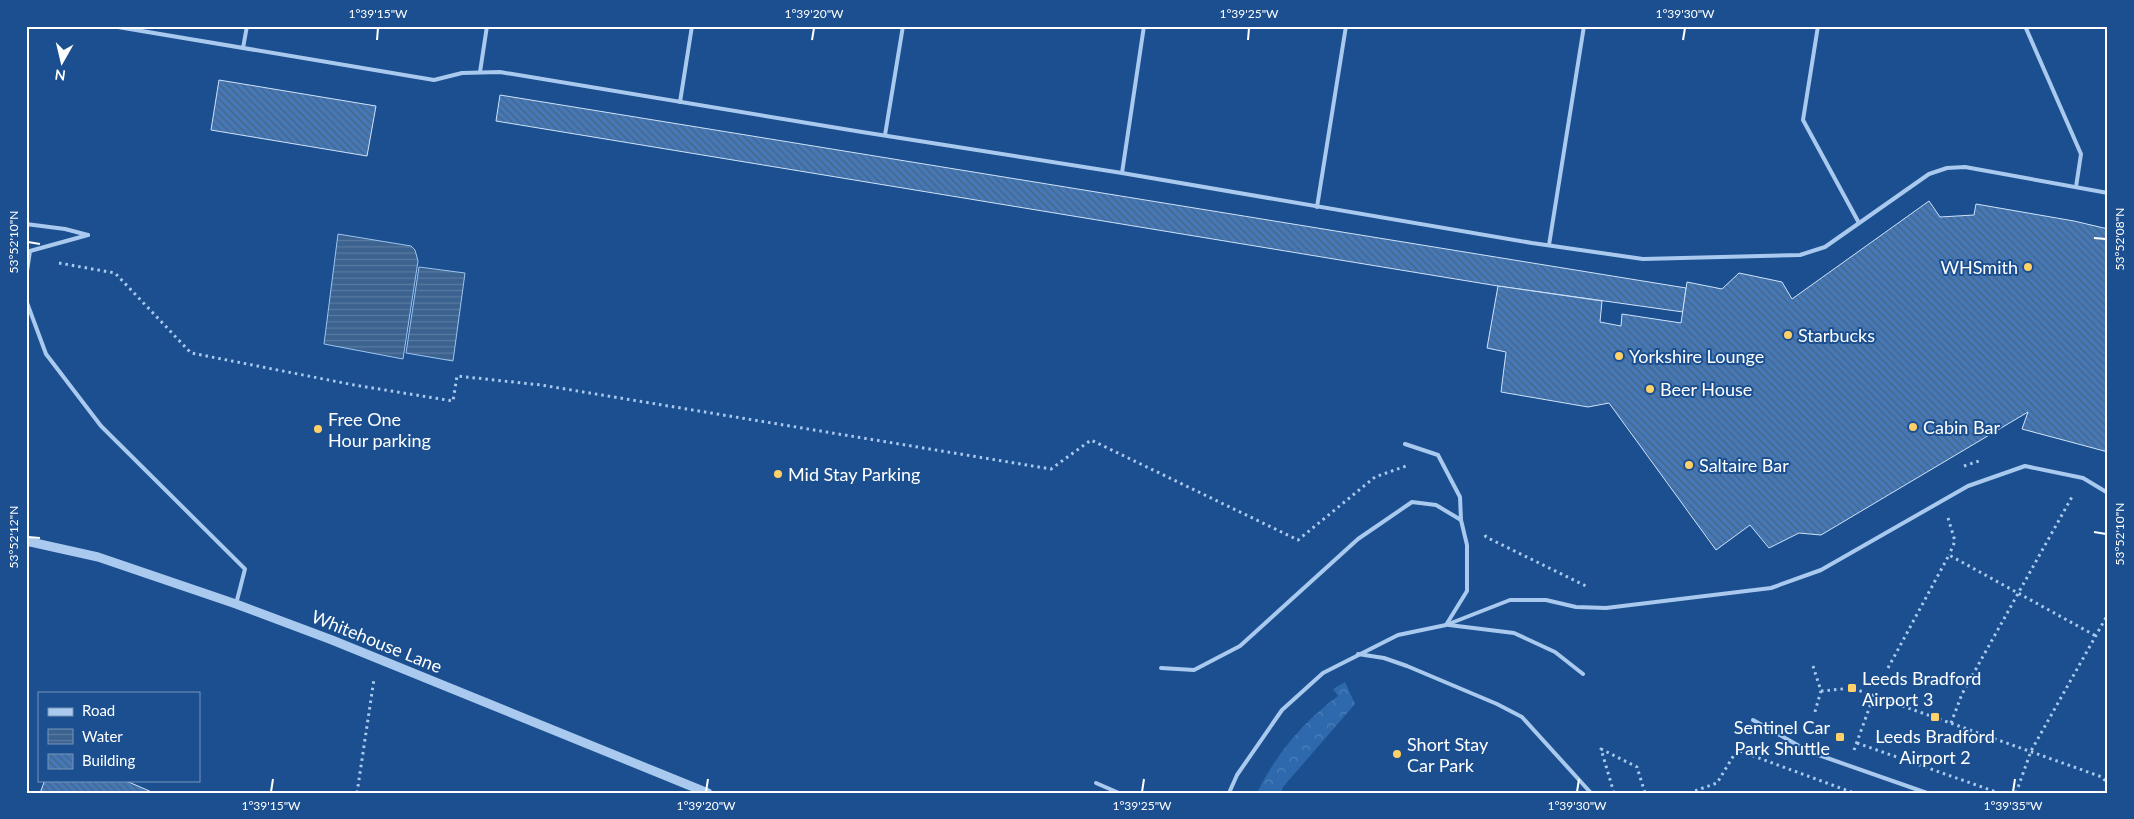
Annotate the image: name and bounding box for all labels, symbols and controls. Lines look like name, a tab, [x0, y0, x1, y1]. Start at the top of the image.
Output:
text: 1°39'15"W	[348, 6, 408, 21]
text: 1°39'20"W	[784, 6, 844, 21]
text: 1°39'25"W	[1219, 6, 1279, 21]
text: 1°39'30"W	[1655, 6, 1715, 21]
north arrow	[38, 38, 88, 88]
text: N	[54, 66, 67, 85]
text: 53°52'08"N	[2112, 208, 2127, 270]
text: 53°52'10"N	[6, 211, 21, 273]
place label: WHSmith	[1940, 256, 2018, 278]
marker: WHSmith	[2022, 261, 2034, 273]
place label: Starbucks	[1798, 324, 1875, 346]
marker: Starbucks	[1782, 329, 1794, 341]
place label: Yorkshire Lounge	[1629, 345, 1764, 367]
marker: Yorkshire Lounge	[1613, 350, 1625, 362]
place label: Beer House	[1660, 378, 1752, 400]
marker: Beer House	[1644, 383, 1656, 395]
place label: Free One Hour parking	[328, 408, 431, 451]
place label: Cabin Bar	[1923, 416, 2000, 438]
marker: Cabin Bar	[1907, 421, 1919, 433]
marker: Free One Hour parking	[312, 423, 324, 435]
place label: Saltaire Bar	[1699, 454, 1789, 476]
marker: Saltaire Bar	[1683, 459, 1695, 471]
place label: Mid Stay Parking	[788, 463, 920, 485]
marker: Mid Stay Parking	[772, 468, 784, 480]
text: 53°52'10"N	[2112, 503, 2127, 565]
text: 53°52'12"N	[6, 506, 21, 568]
street label: Whitehouse Lane	[309, 605, 445, 677]
place label: Leeds Bradford Airport 3	[1862, 667, 1981, 710]
marker: Leeds Bradford Airport 3	[1846, 682, 1858, 694]
legend	[38, 692, 200, 782]
text: Road	[82, 701, 115, 719]
marker: Leeds Bradford Airport 2	[1929, 711, 1941, 723]
place label: Sentinel Car Park Shuttle	[1734, 716, 1830, 759]
place label: Leeds Bradford Airport 2	[1875, 725, 1995, 768]
text: Water	[82, 727, 123, 745]
marker: Sentinel Car Park Shuttle	[1834, 731, 1846, 743]
place label: Short Stay Car Park	[1407, 733, 1489, 776]
marker: Short Stay Car Park	[1391, 748, 1403, 760]
text: Building	[82, 751, 135, 769]
text: 1°39'15"W	[241, 798, 301, 813]
text: 1°39'20"W	[676, 798, 736, 813]
text: 1°39'25"W	[1112, 798, 1172, 813]
text: 1°39'30"W	[1547, 798, 1607, 813]
text: 1°39'35"W	[1983, 798, 2043, 813]

